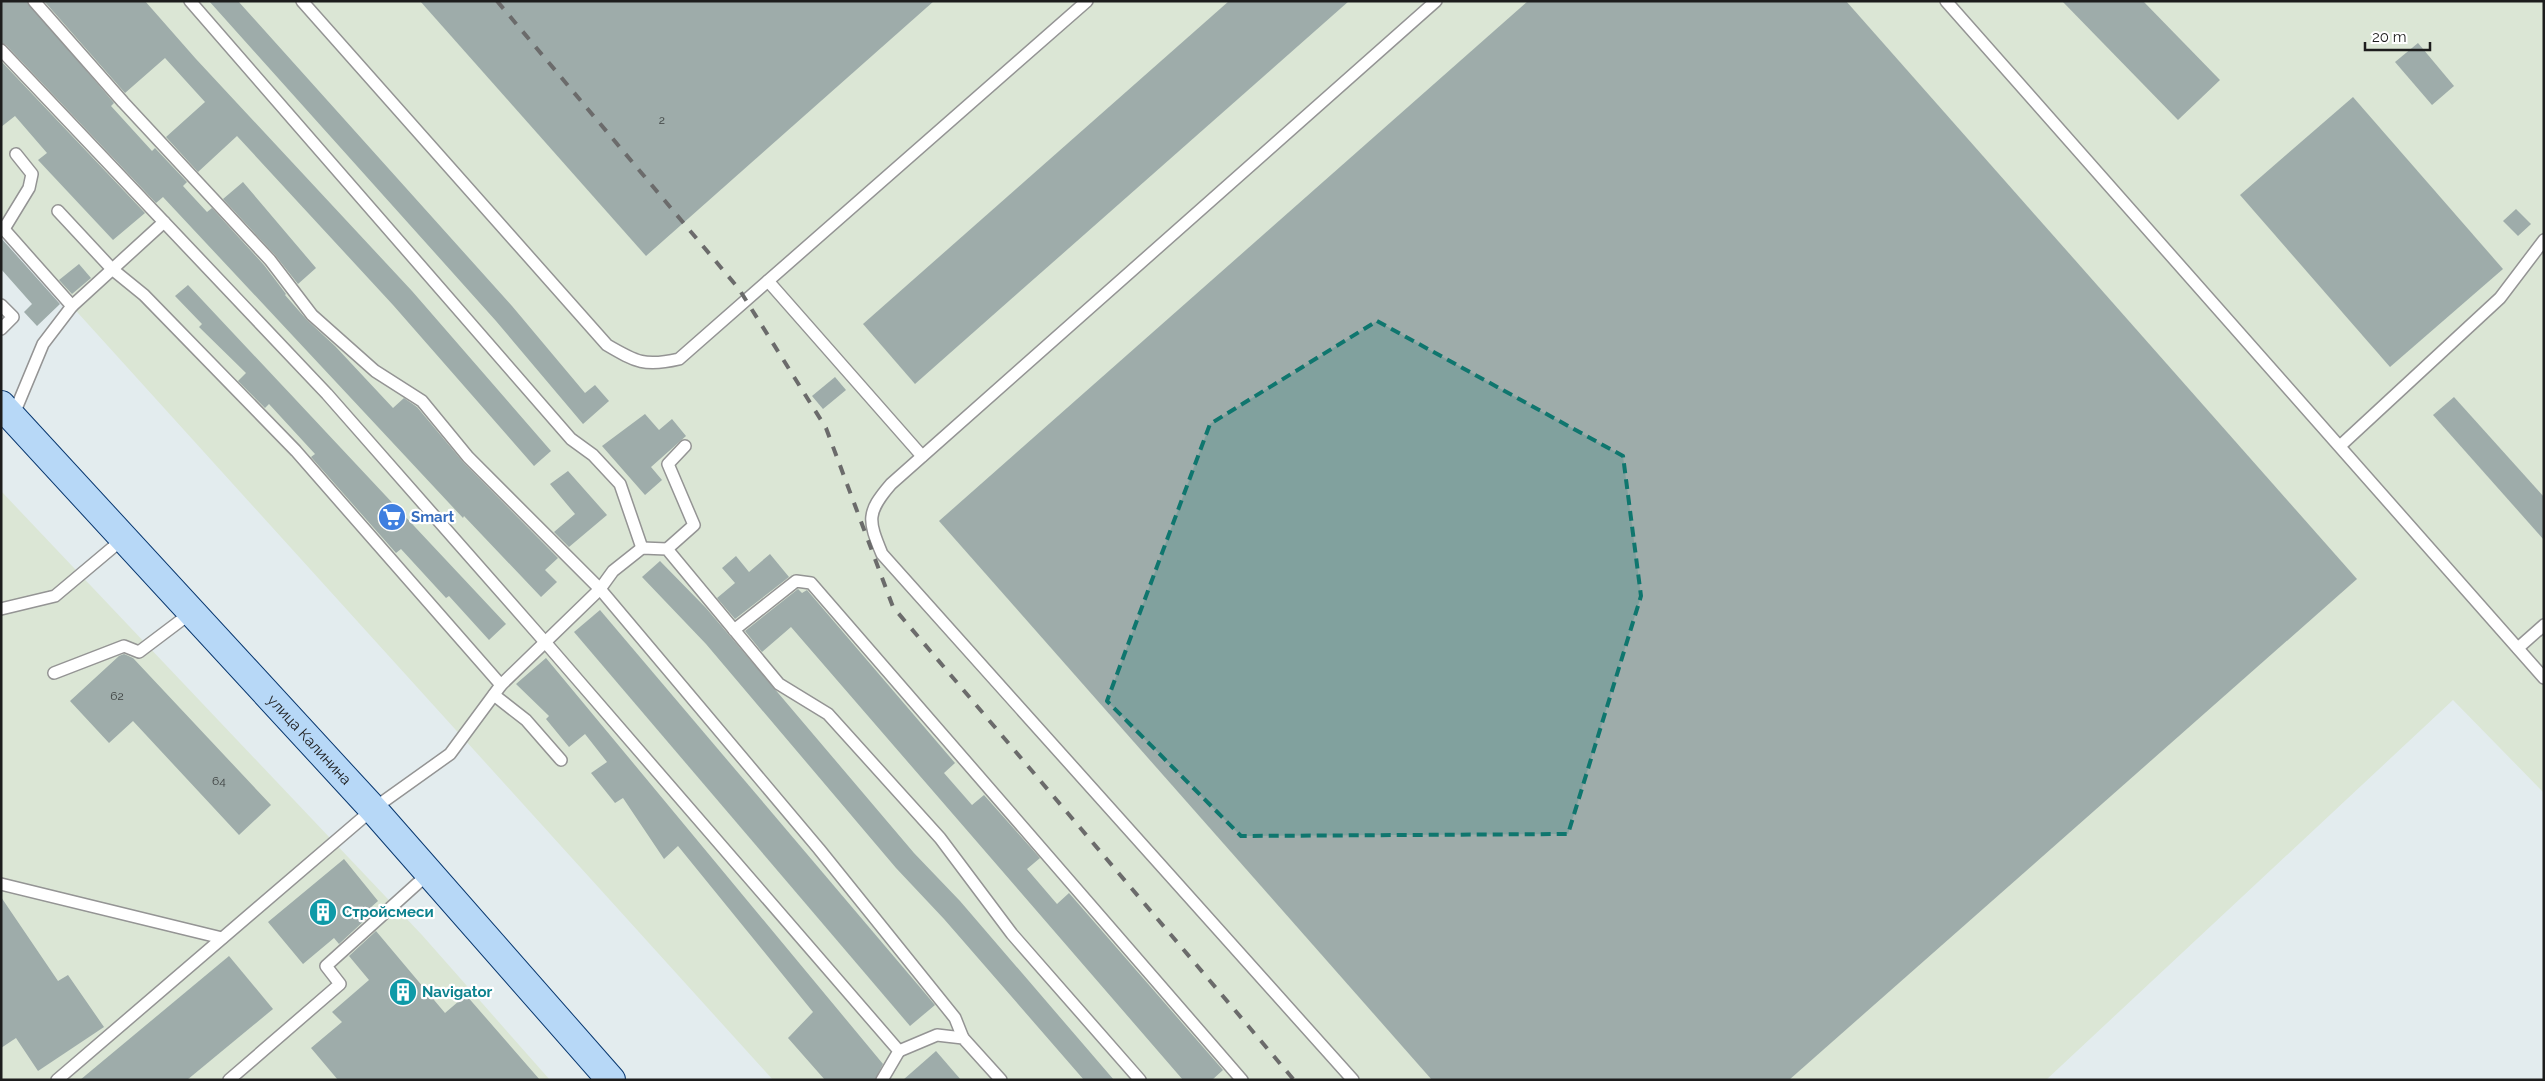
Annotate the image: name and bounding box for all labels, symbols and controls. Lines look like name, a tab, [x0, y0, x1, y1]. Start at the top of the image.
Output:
scale bar	[2365, 20, 2430, 52]
text: 20 m	[2372, 28, 2407, 46]
house number: 2	[659, 113, 665, 127]
supermarket icon: Smart	[377, 502, 407, 532]
place label: Smart	[411, 508, 455, 526]
house number: 62	[110, 689, 124, 703]
street label: улица Калинина	[263, 691, 355, 789]
house number: 64	[212, 774, 226, 788]
building icon: Стройсмеси	[308, 897, 338, 927]
place label: Стройсмеси	[342, 903, 434, 921]
building icon: Navigator	[388, 977, 418, 1007]
place label: Navigator	[422, 983, 493, 1001]

